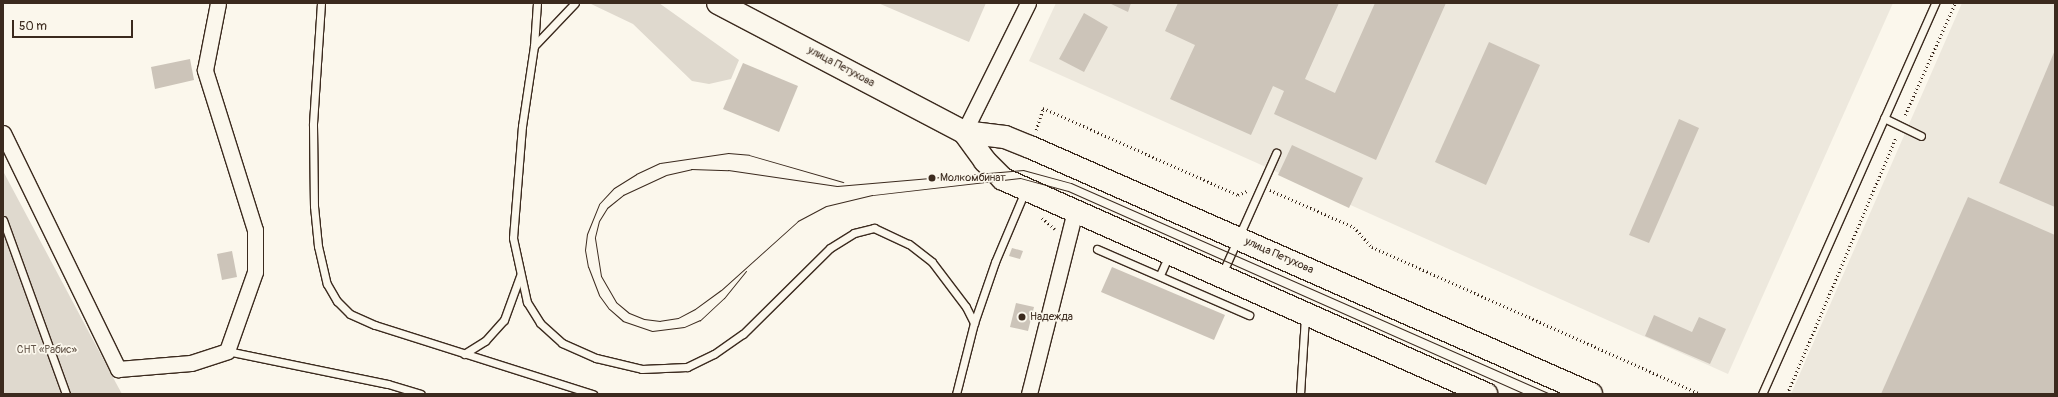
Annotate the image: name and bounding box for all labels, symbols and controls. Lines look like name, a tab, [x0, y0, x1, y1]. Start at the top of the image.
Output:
scale bar	[14, 12, 135, 38]
text: 50 m	[19, 19, 47, 34]
street label: улица Петухова	[805, 44, 877, 90]
place label: Молкомбинат	[940, 171, 1006, 185]
marker: Молкомбинат	[927, 173, 937, 183]
street label: улица Петухова	[1243, 235, 1315, 277]
place label: Надежда	[1030, 310, 1073, 324]
marker: Надежда	[1017, 312, 1027, 322]
park label: СНТ «Рабис»	[17, 343, 77, 357]

